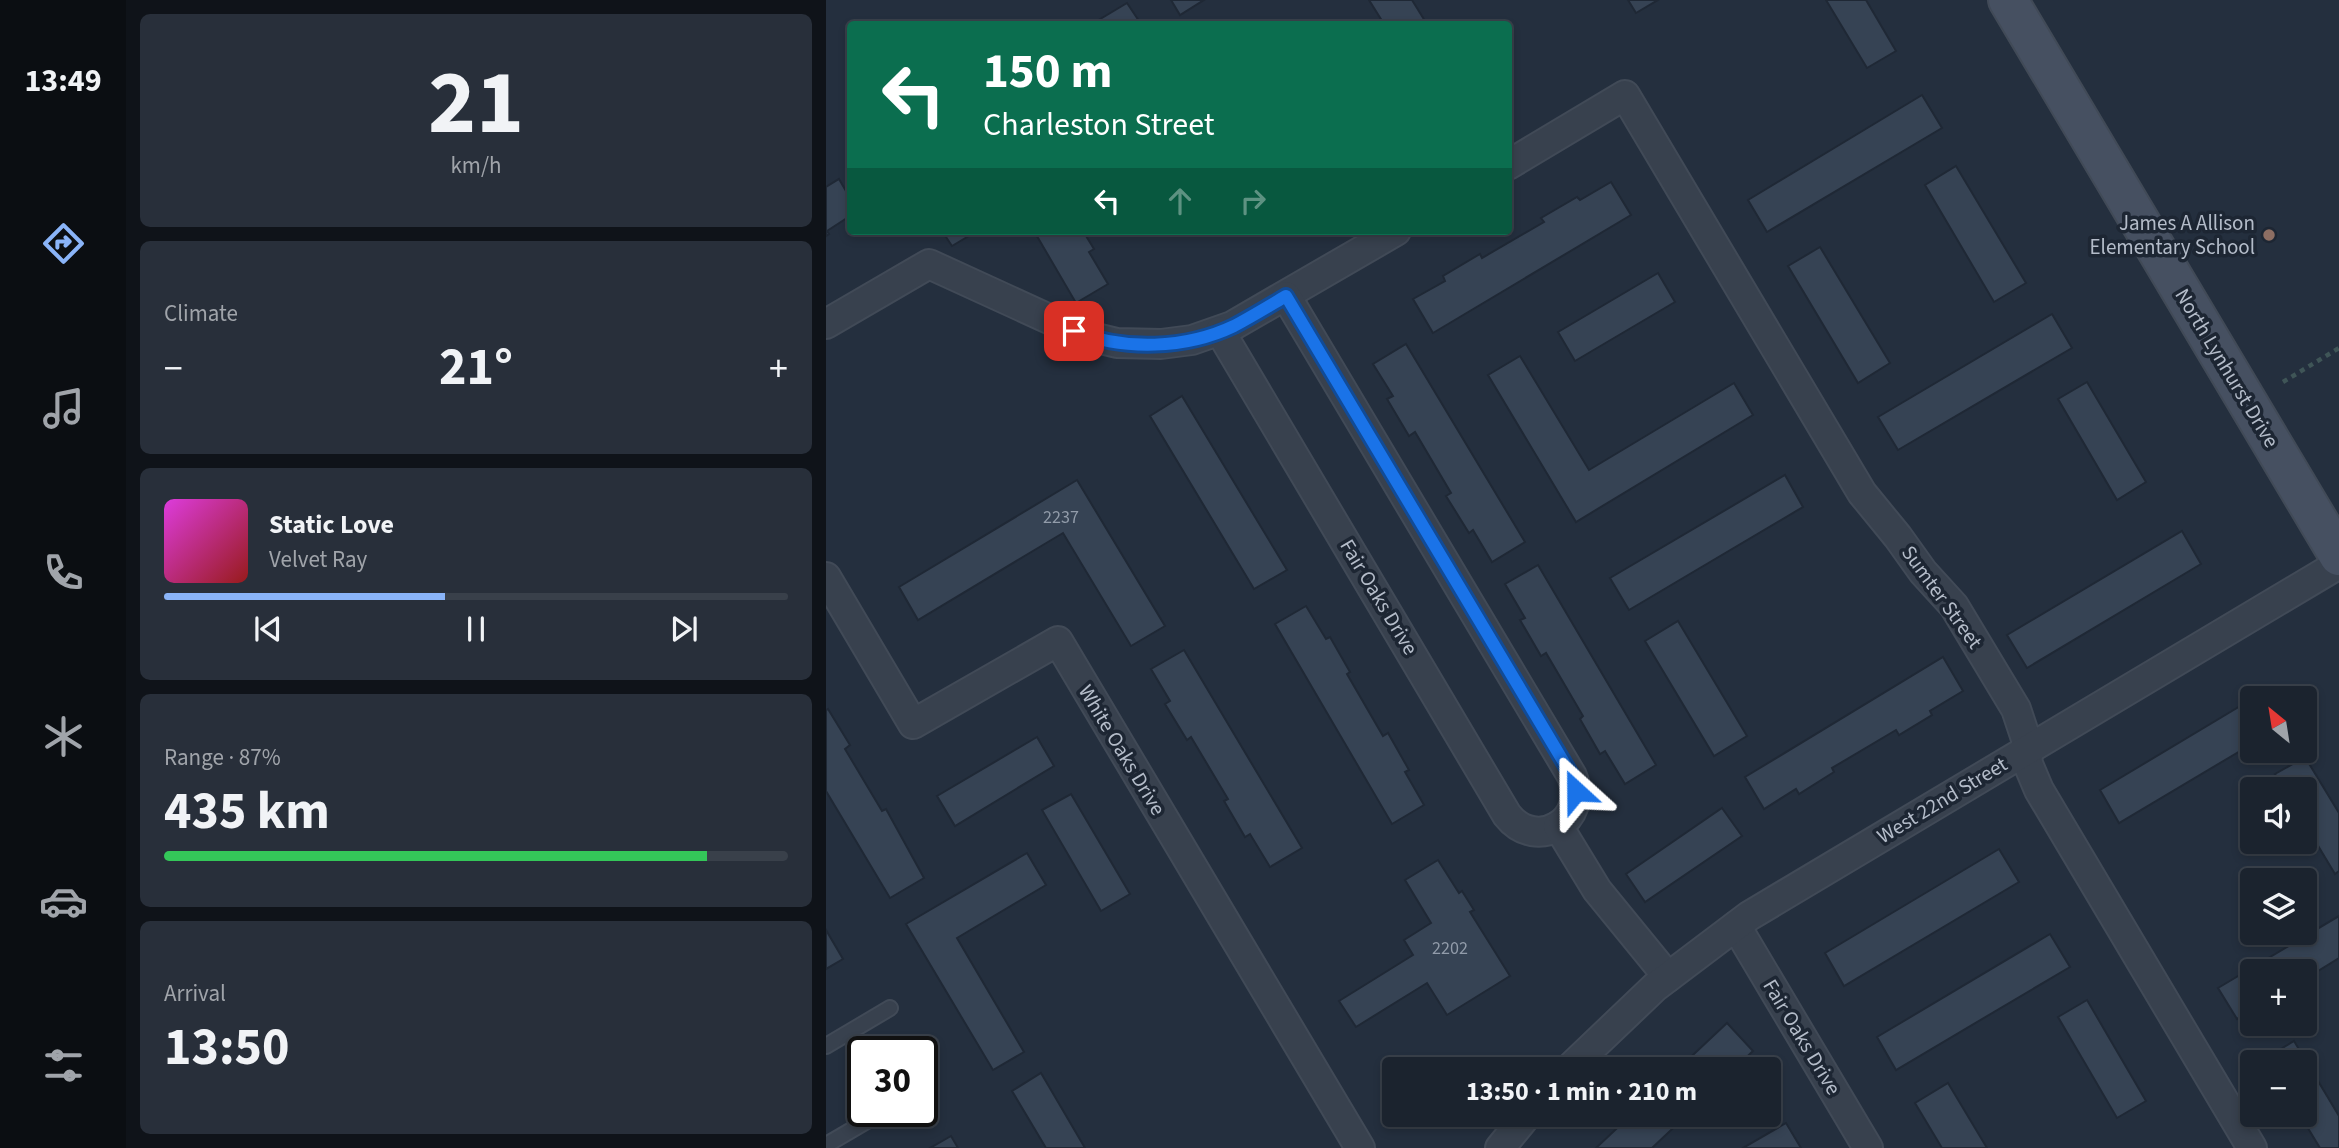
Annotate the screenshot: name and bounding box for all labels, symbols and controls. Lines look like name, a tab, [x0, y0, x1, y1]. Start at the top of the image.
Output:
text: 150 m	[983, 37, 1112, 107]
text: 21	[428, 39, 524, 168]
icon: left	[868, 49, 959, 140]
text: 13:49	[24, 58, 102, 104]
text: Charleston Street	[983, 102, 1215, 148]
text: km/h	[450, 149, 502, 182]
icon: left	[1088, 182, 1126, 220]
icon: ahead	[1161, 182, 1199, 220]
icon: right	[1234, 182, 1272, 220]
place label: James A Allison Elementary School	[2089, 208, 2255, 262]
icon: directions	[39, 219, 88, 268]
marker: James A Allison Elementary School	[2261, 227, 2277, 243]
street label: North Lynhurst Drive	[2168, 283, 2286, 453]
text: Climate	[164, 297, 238, 330]
pin	[1044, 301, 1104, 361]
icon: arrive	[1055, 312, 1093, 350]
text: 21°	[439, 331, 513, 405]
text: −	[164, 342, 183, 396]
text: +	[769, 342, 788, 396]
icon: music	[39, 384, 88, 433]
house number: 2237	[1043, 505, 1079, 530]
text: Static Love	[269, 506, 394, 543]
street label: Fair Oaks Drive	[1333, 533, 1425, 661]
street label: Sumter Street	[1894, 539, 1990, 655]
text: Velvet Ray	[269, 543, 367, 576]
icon: phone	[39, 548, 88, 597]
icon: previous	[249, 610, 287, 648]
icon: pause	[457, 610, 495, 648]
icon: next	[665, 610, 703, 648]
street label: White Oaks Drive	[1071, 679, 1173, 821]
north arrow	[2240, 686, 2317, 763]
map controls	[2240, 686, 2317, 1127]
icon: climate	[39, 712, 88, 761]
text: Range · 87%	[164, 741, 281, 774]
street label: West 22nd Street	[1871, 749, 2013, 851]
position arrow	[1539, 754, 1613, 828]
text: 435 km	[164, 775, 330, 849]
button: sound	[2240, 777, 2317, 854]
button: layers	[2240, 868, 2317, 945]
icon: car	[39, 877, 88, 926]
house number: 2202	[1432, 936, 1468, 961]
button: +	[2240, 959, 2317, 1036]
street label: Fair Oaks Drive	[1756, 973, 1848, 1101]
text: Arrival	[164, 977, 226, 1010]
text: 13:50	[164, 1011, 289, 1085]
speed limit sign: 30	[847, 1036, 938, 1127]
icon: filters	[39, 1041, 88, 1090]
button: −	[2240, 1050, 2317, 1127]
text: 13:50 · 1 min · 210 m	[1466, 1073, 1697, 1110]

